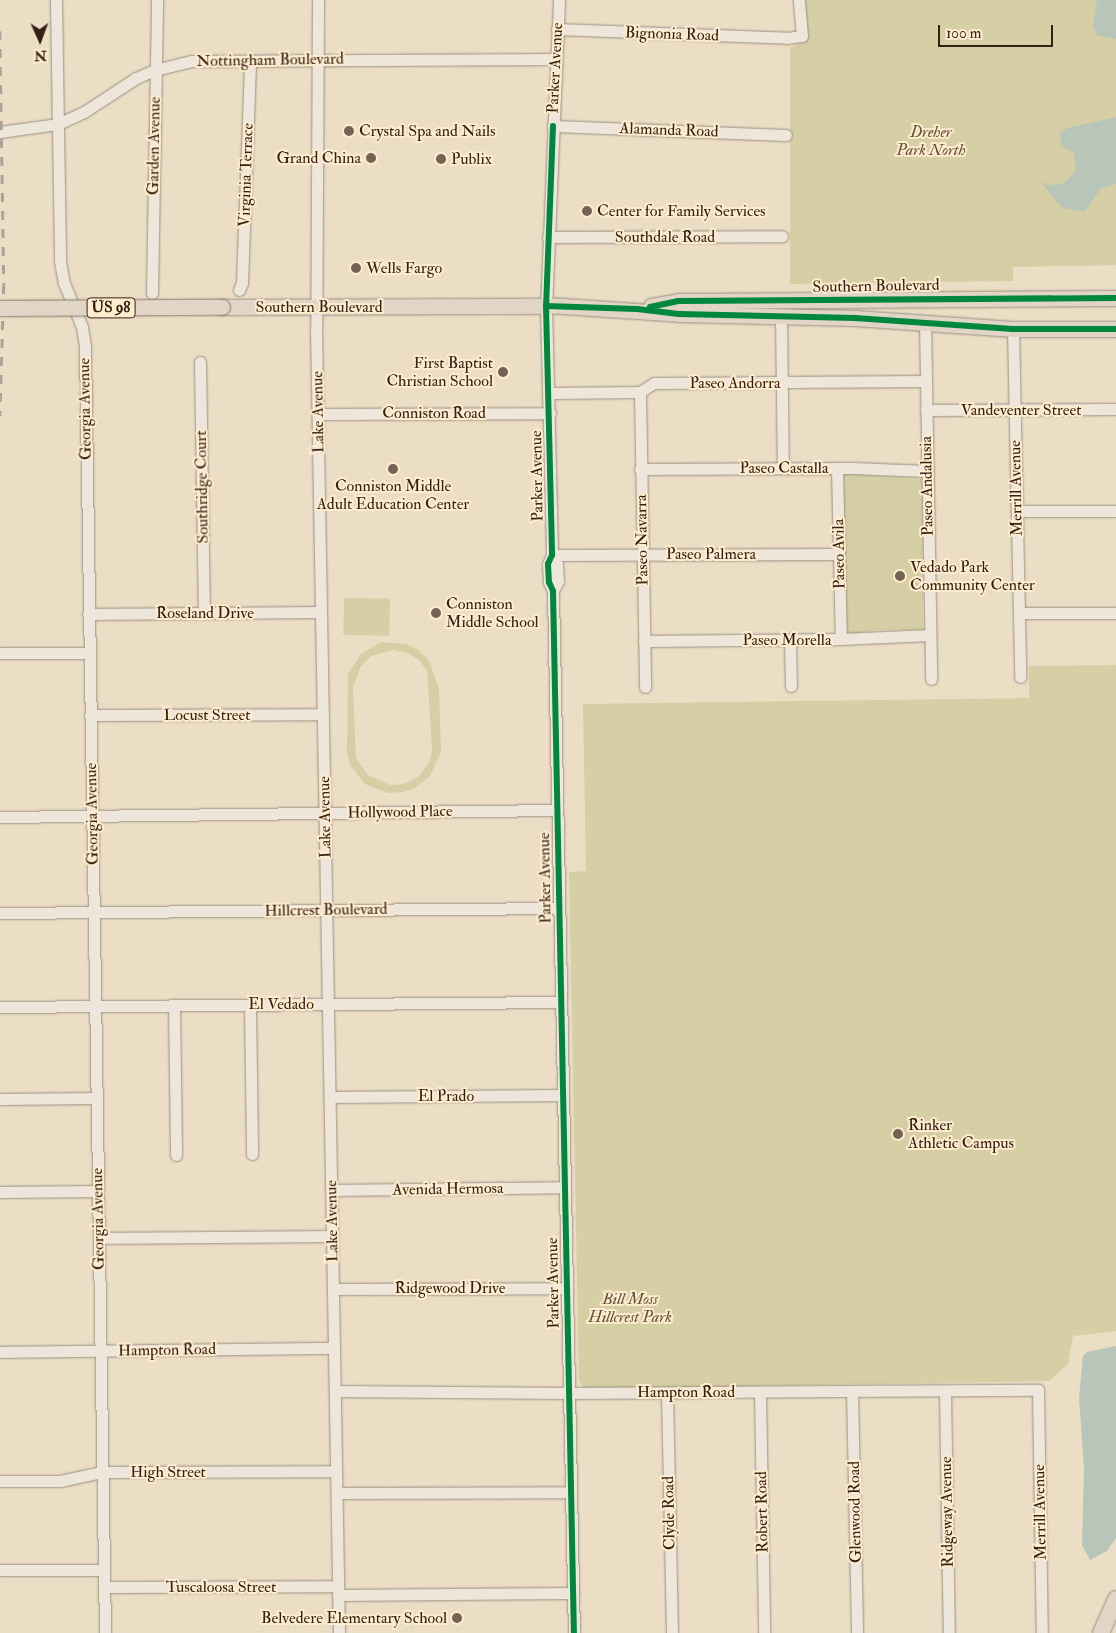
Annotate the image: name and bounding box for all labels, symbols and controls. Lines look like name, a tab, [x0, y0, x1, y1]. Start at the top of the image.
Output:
north arrow	[15, 15, 65, 65]
scale bar	[941, 15, 1056, 47]
street label: Parker Avenue	[543, 22, 567, 114]
street label: Bignonia Road	[625, 23, 719, 45]
text: 100 m	[946, 24, 981, 43]
text: N	[34, 47, 47, 64]
street label: Nottingham Boulevard	[196, 49, 344, 71]
street label: Garden Avenue	[144, 97, 164, 195]
street label: Alamanda Road	[619, 119, 719, 141]
place label: Crystal Spa and Nails	[359, 121, 496, 141]
park label: Dreher Park North	[896, 122, 966, 160]
street label: Virginia Terrace	[235, 123, 257, 227]
marker: Crystal Spa and Nails	[343, 125, 355, 137]
place label: Grand China	[276, 148, 361, 168]
place label: Publix	[451, 149, 492, 169]
marker: Grand China	[365, 152, 377, 164]
marker: Publix	[435, 153, 447, 165]
place label: Center for Family Services	[597, 201, 766, 221]
marker: Center for Family Services	[581, 205, 593, 217]
street label: Southdale Road	[615, 227, 715, 247]
place label: Wells Fargo	[366, 258, 442, 278]
marker: Wells Fargo	[350, 262, 362, 274]
street label: Southern Boulevard	[812, 275, 940, 297]
road number: US 98	[86, 296, 136, 320]
street label: Southern Boulevard	[255, 297, 383, 317]
place label: First Baptist Christian School	[386, 353, 493, 391]
street label: Georgia Avenue	[75, 358, 95, 460]
marker: First Baptist Christian School	[497, 366, 509, 378]
street label: Lake Avenue	[308, 371, 328, 453]
street label: Paseo Andorra	[689, 373, 781, 393]
street label: Vandeventer Street	[961, 400, 1081, 420]
street label: Conniston Road	[382, 403, 486, 423]
street label: Southridge Court	[191, 430, 213, 544]
street label: Parker Avenue	[527, 430, 547, 522]
street label: Paseo Andalusia	[917, 436, 937, 536]
street label: Merrill Avenue	[1006, 440, 1026, 536]
street label: Paseo Castalla	[739, 458, 829, 478]
marker: Conniston Middle Adult Education Center	[387, 463, 399, 475]
place label: Conniston Middle Adult Education Center	[317, 476, 469, 514]
street label: Paseo Navarra	[632, 494, 652, 586]
street label: Paseo Avila	[829, 519, 849, 589]
street label: Paseo Palmera	[666, 544, 756, 564]
place label: Vedado Park Community Center	[910, 557, 1035, 595]
marker: Vedado Park Community Center	[894, 570, 906, 582]
place label: Conniston Middle School	[446, 594, 539, 632]
street label: Roseland Drive	[156, 603, 254, 623]
marker: Conniston Middle School	[430, 607, 442, 619]
street label: Paseo Morella	[742, 630, 832, 650]
street label: Locust Street	[164, 705, 250, 725]
street label: Georgia Avenue	[82, 763, 102, 865]
street label: Lake Avenue	[315, 776, 335, 858]
street label: Hollywood Place	[347, 801, 453, 823]
street label: Parker Avenue	[535, 832, 555, 924]
street label: Hillcrest Boulevard	[264, 899, 388, 921]
street label: El Vedado	[248, 994, 314, 1014]
street label: El Prado	[418, 1086, 474, 1106]
place label: Rinker Athletic Campus	[908, 1115, 1014, 1153]
marker: Rinker Athletic Campus	[892, 1128, 904, 1140]
street label: Georgia Avenue	[88, 1168, 108, 1270]
street label: Avenida Hermosa	[392, 1178, 504, 1200]
street label: Lake Avenue	[322, 1180, 342, 1262]
street label: Parker Avenue	[543, 1237, 563, 1329]
street label: Ridgewood Drive	[394, 1278, 506, 1298]
park label: Bill Moss Hillcrest Park	[588, 1289, 672, 1327]
street label: Hampton Road	[118, 1340, 216, 1360]
street label: Hampton Road	[637, 1382, 735, 1402]
street label: Ridgeway Avenue	[936, 1456, 958, 1568]
street label: Glenwood Road	[845, 1461, 865, 1563]
street label: High Street	[130, 1462, 206, 1482]
street label: Merrill Avenue	[1030, 1464, 1050, 1560]
street label: Robert Road	[752, 1471, 772, 1553]
street label: Clyde Road	[659, 1476, 679, 1550]
street label: Tuscaloosa Street	[166, 1577, 276, 1597]
place label: Belvedere Elementary School	[261, 1608, 447, 1628]
marker: Belvedere Elementary School	[451, 1612, 463, 1624]

